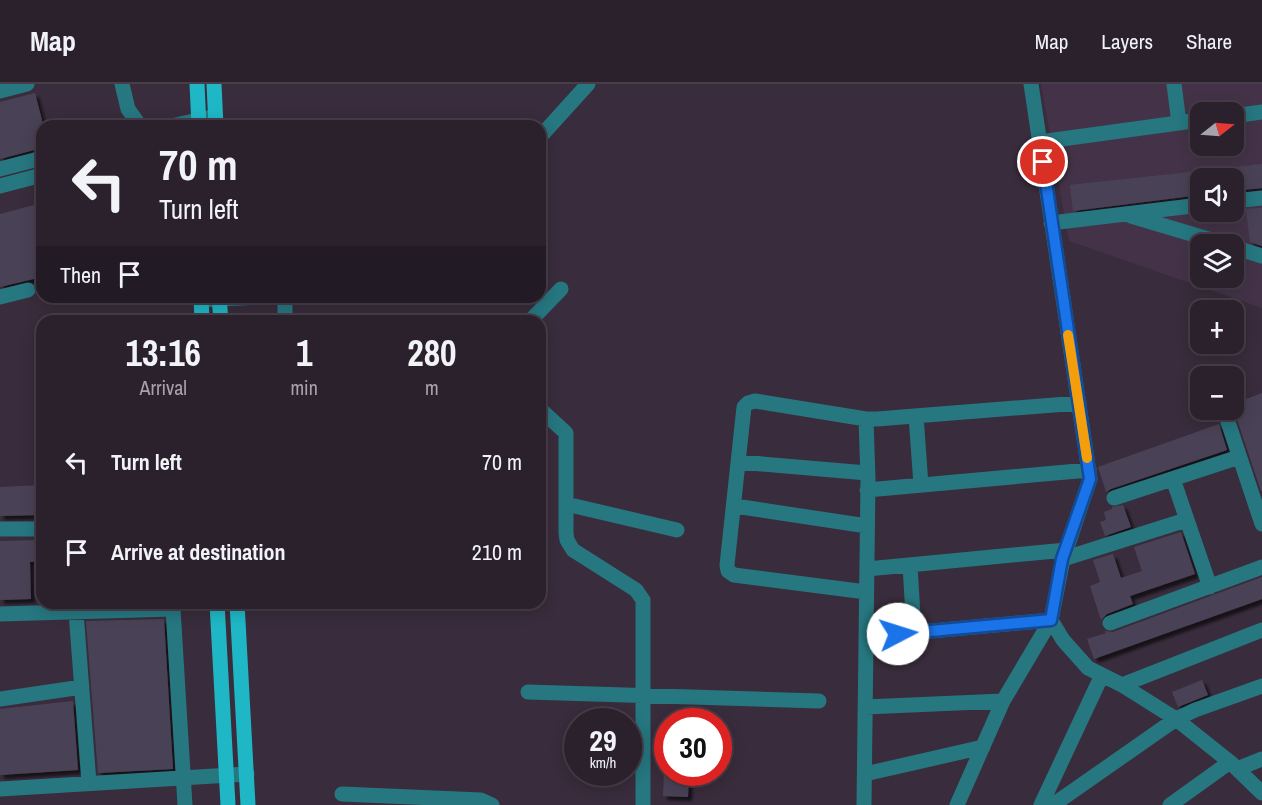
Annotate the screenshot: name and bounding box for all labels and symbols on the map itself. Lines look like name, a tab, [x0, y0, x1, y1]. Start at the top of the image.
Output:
north arrow	[1190, 102, 1244, 156]
pin	[1017, 136, 1068, 187]
position arrow	[866, 602, 930, 666]
speed limit sign: 30	[654, 708, 732, 786]

